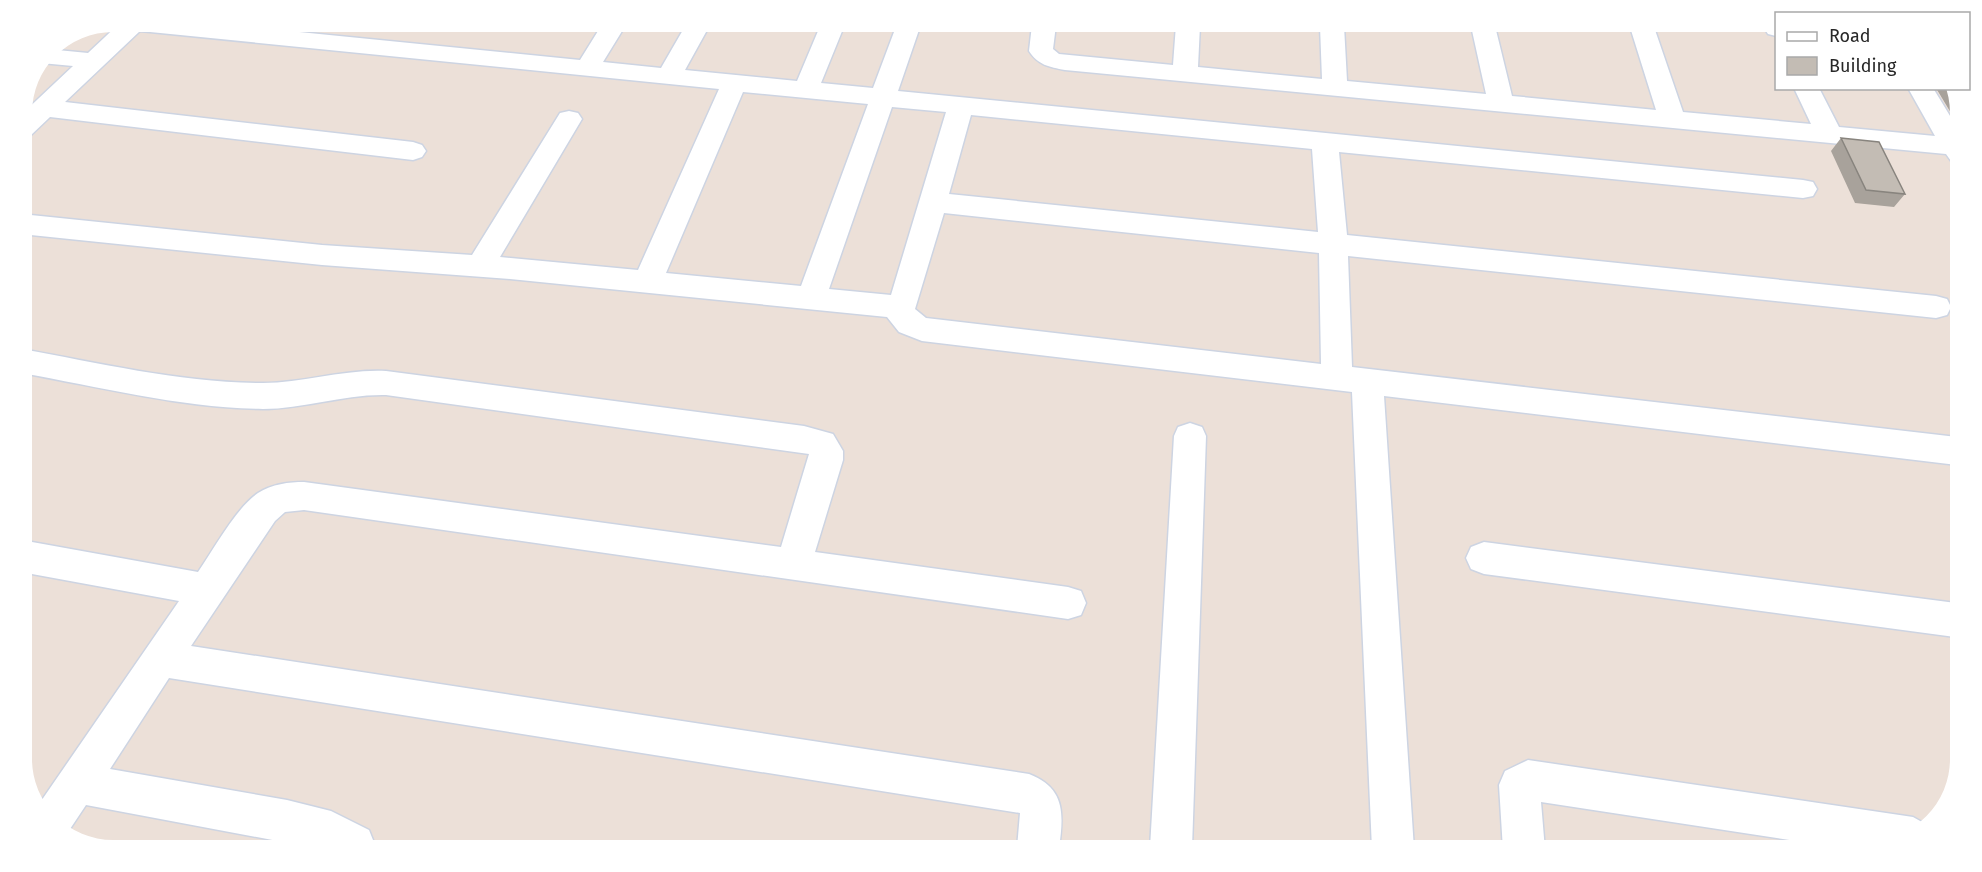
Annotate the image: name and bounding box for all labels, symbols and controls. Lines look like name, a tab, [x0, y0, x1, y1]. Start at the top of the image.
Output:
legend	[1775, 12, 1970, 90]
text: Road	[1829, 25, 1871, 47]
text: Building	[1829, 55, 1897, 77]

